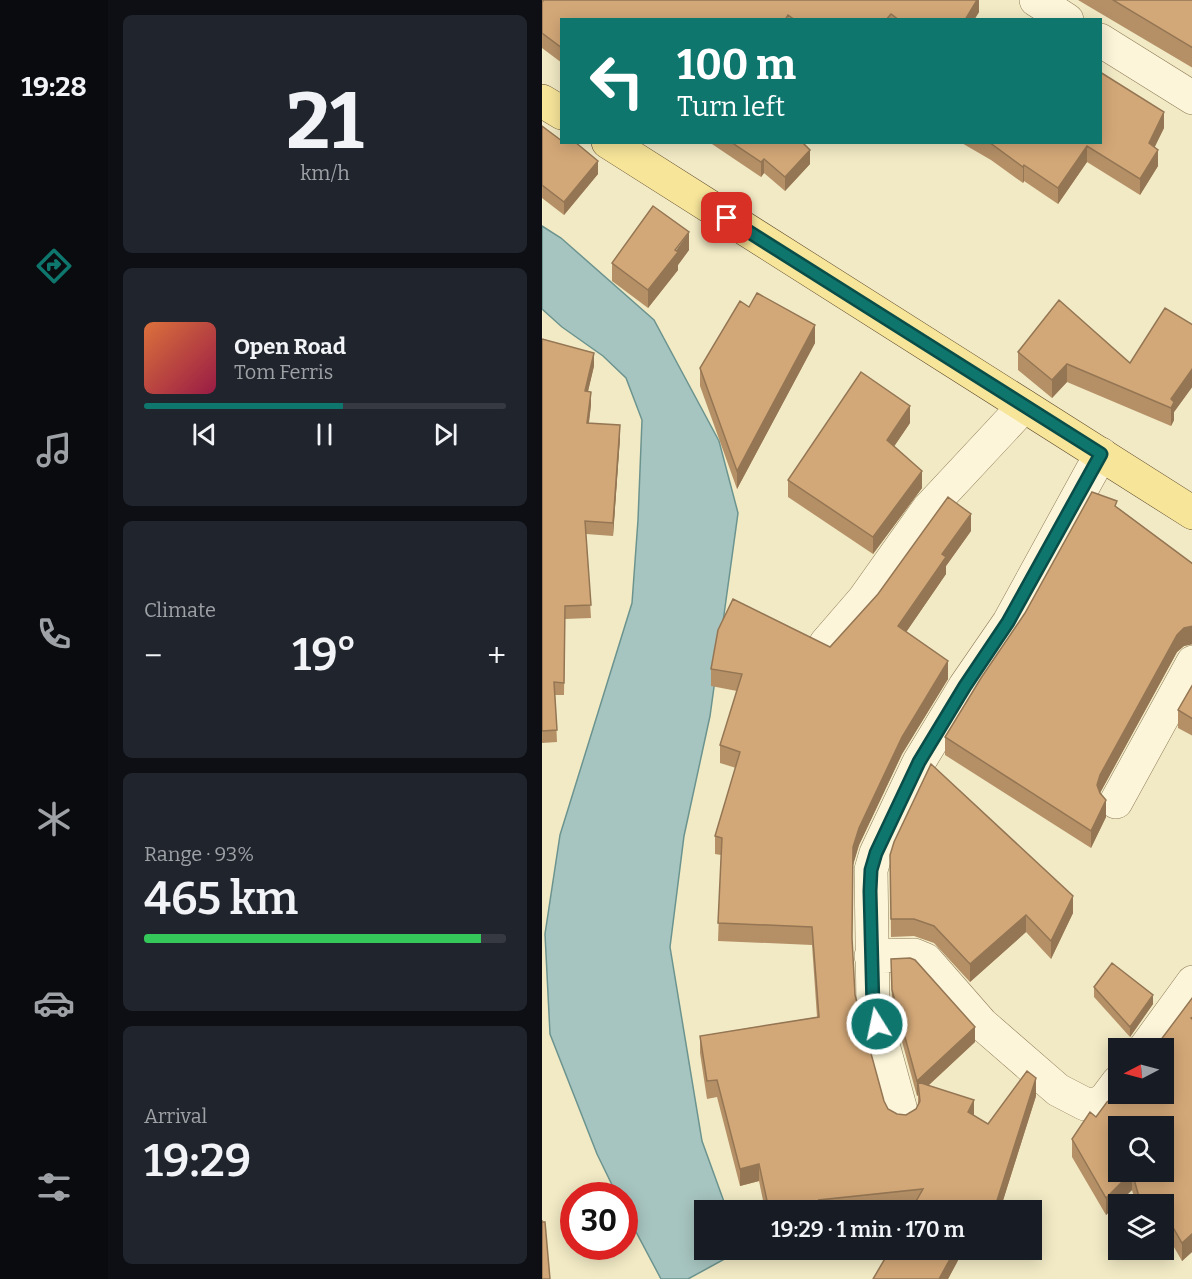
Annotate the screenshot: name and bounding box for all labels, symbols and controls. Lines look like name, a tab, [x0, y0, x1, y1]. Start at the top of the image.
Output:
text: 100 m	[677, 40, 796, 90]
icon: left	[578, 42, 656, 120]
text: 19:28	[21, 71, 87, 103]
text: 21	[286, 75, 364, 169]
text: Turn left	[677, 91, 785, 123]
text: km/h	[300, 161, 350, 185]
pin	[701, 192, 752, 243]
icon: arrive	[710, 201, 743, 234]
icon: directions	[33, 245, 75, 287]
text: Open Road	[234, 333, 346, 360]
text: Tom Ferris	[234, 360, 333, 384]
icon: previous	[188, 418, 221, 451]
icon: pause	[308, 418, 341, 451]
icon: next	[429, 418, 462, 451]
icon: music	[33, 429, 75, 471]
text: Climate	[144, 598, 216, 622]
icon: phone	[33, 613, 75, 655]
text: 19°	[292, 628, 357, 682]
text: −	[144, 636, 162, 676]
text: +	[487, 636, 506, 676]
icon: climate	[33, 798, 75, 840]
text: Range · 93%	[144, 842, 254, 866]
text: 465 km	[144, 872, 298, 926]
icon: car	[33, 982, 75, 1024]
position arrow	[845, 992, 909, 1056]
north arrow	[1108, 1038, 1174, 1104]
map controls	[1108, 1038, 1174, 1260]
text: Arrival	[144, 1104, 207, 1128]
button: search	[1108, 1116, 1174, 1182]
text: 19:29	[144, 1134, 251, 1188]
icon: filters	[33, 1166, 75, 1208]
speed limit sign: 30	[560, 1182, 638, 1260]
button: layers	[1108, 1194, 1174, 1260]
text: 19:29 · 1 min · 170 m	[771, 1216, 965, 1243]

